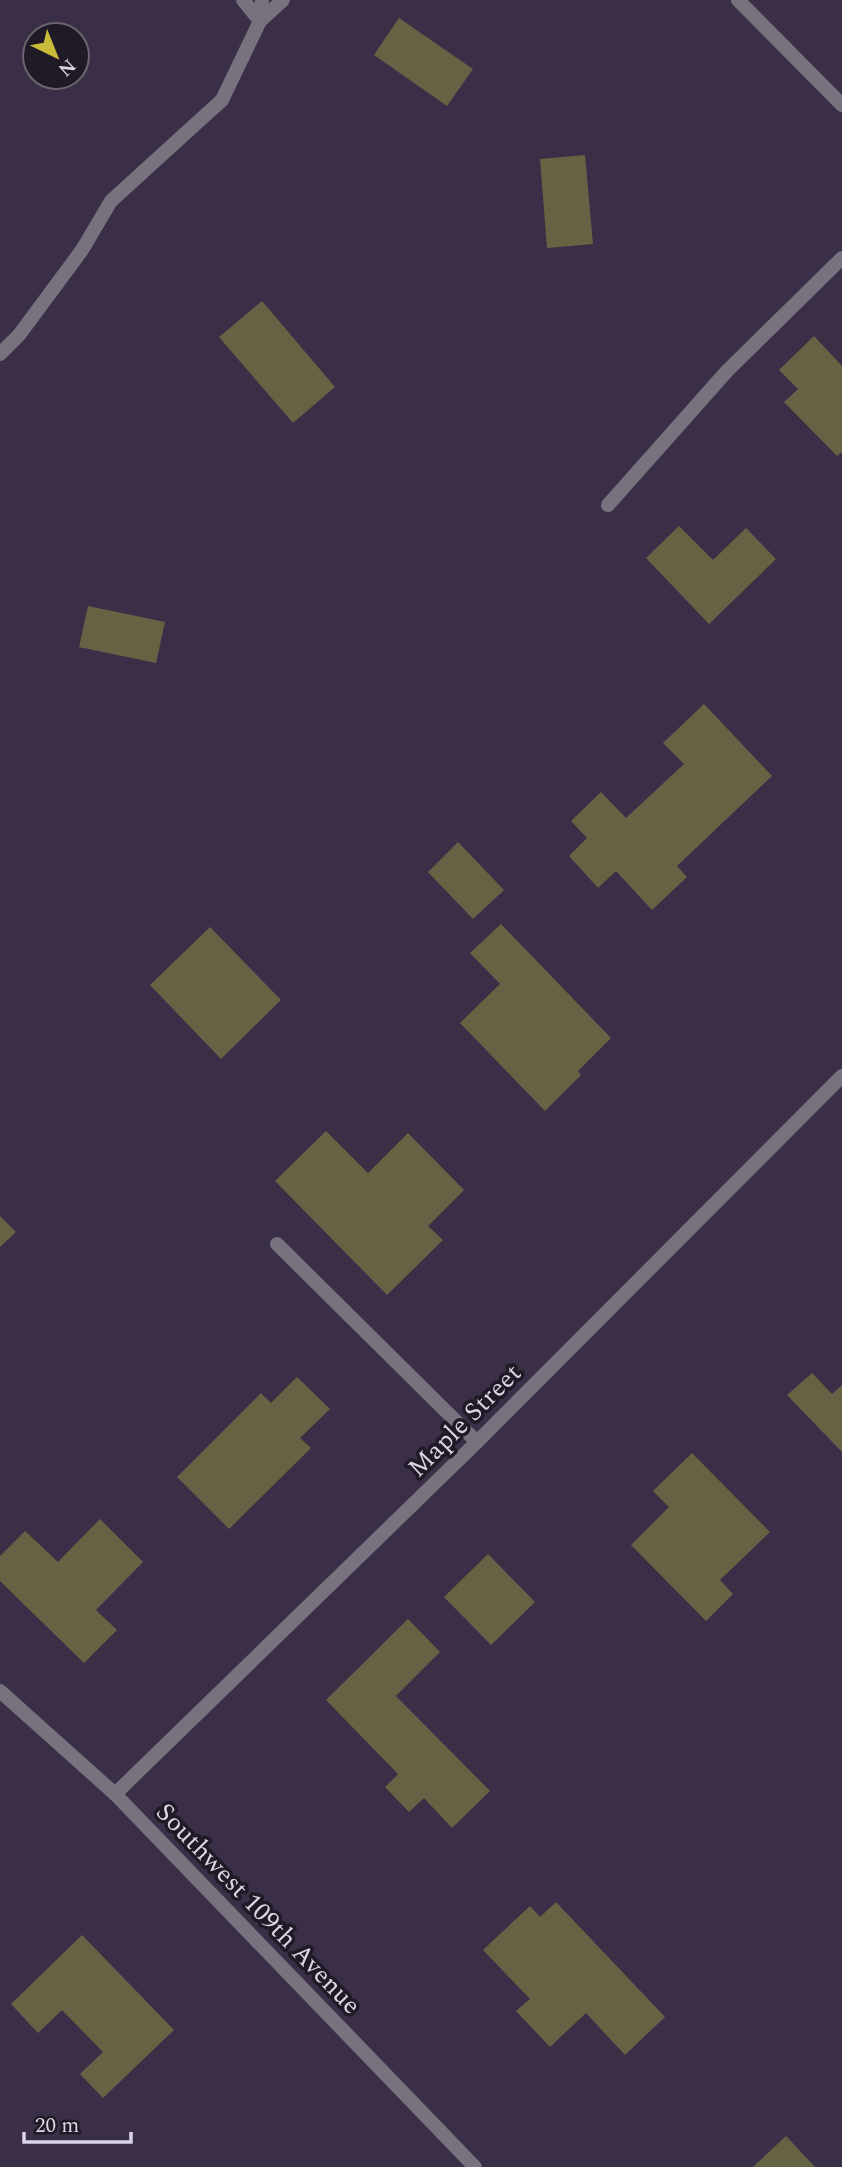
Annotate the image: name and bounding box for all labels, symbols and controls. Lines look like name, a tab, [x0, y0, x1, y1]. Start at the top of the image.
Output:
north arrow	[21, 21, 91, 91]
text: N	[51, 51, 82, 83]
street label: Maple Street	[398, 1354, 531, 1487]
street label: Southwest 109th Avenue	[146, 1794, 370, 2024]
scale bar	[24, 2100, 131, 2144]
text: 20 m	[35, 2110, 79, 2142]

